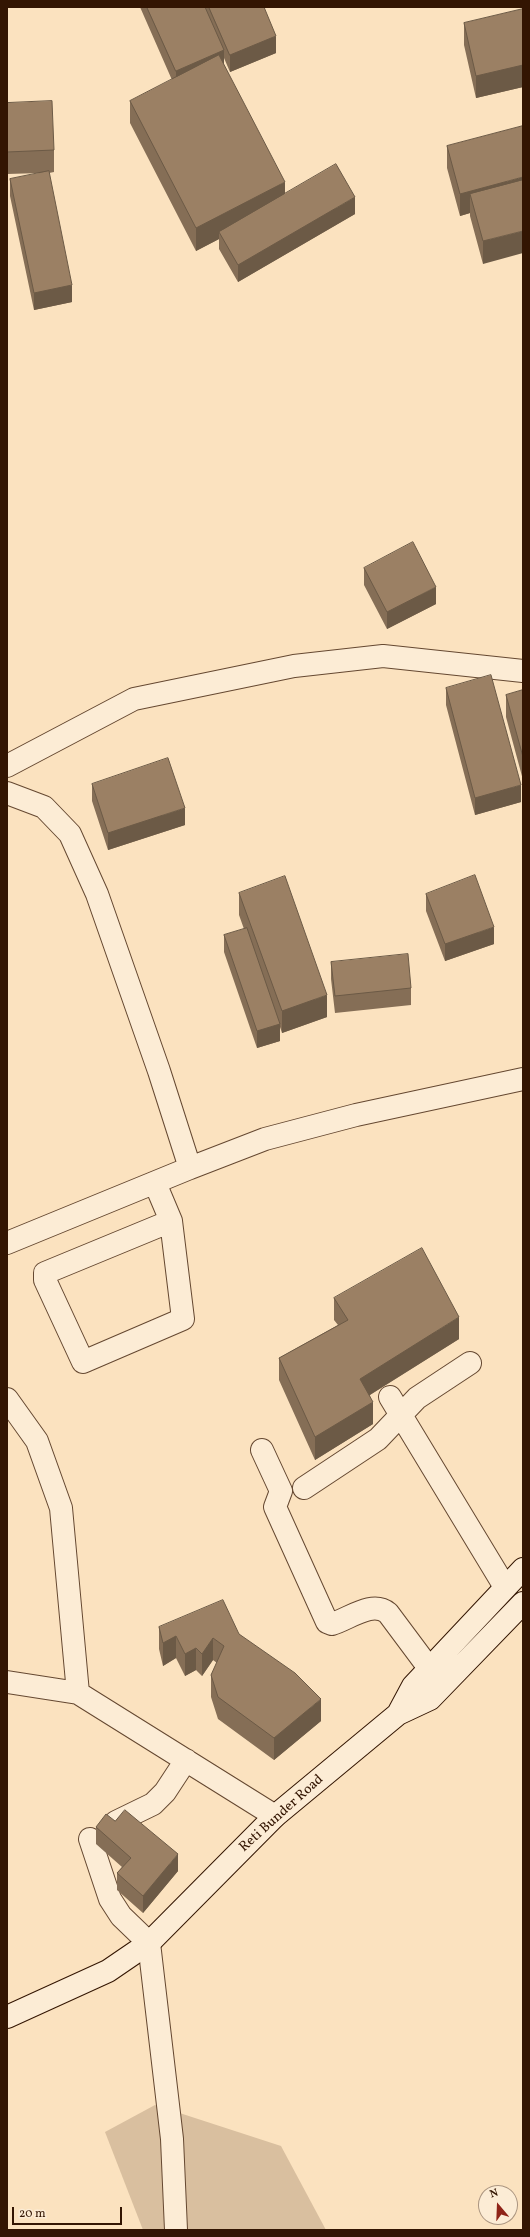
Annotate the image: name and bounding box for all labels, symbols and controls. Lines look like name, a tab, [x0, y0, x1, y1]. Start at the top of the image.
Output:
street label: Reti Bunder Road	[236, 1772, 328, 1856]
north arrow	[478, 2185, 518, 2225]
text: N	[488, 2186, 500, 2203]
scale bar	[14, 2199, 124, 2225]
text: 20 m	[19, 2206, 46, 2222]

